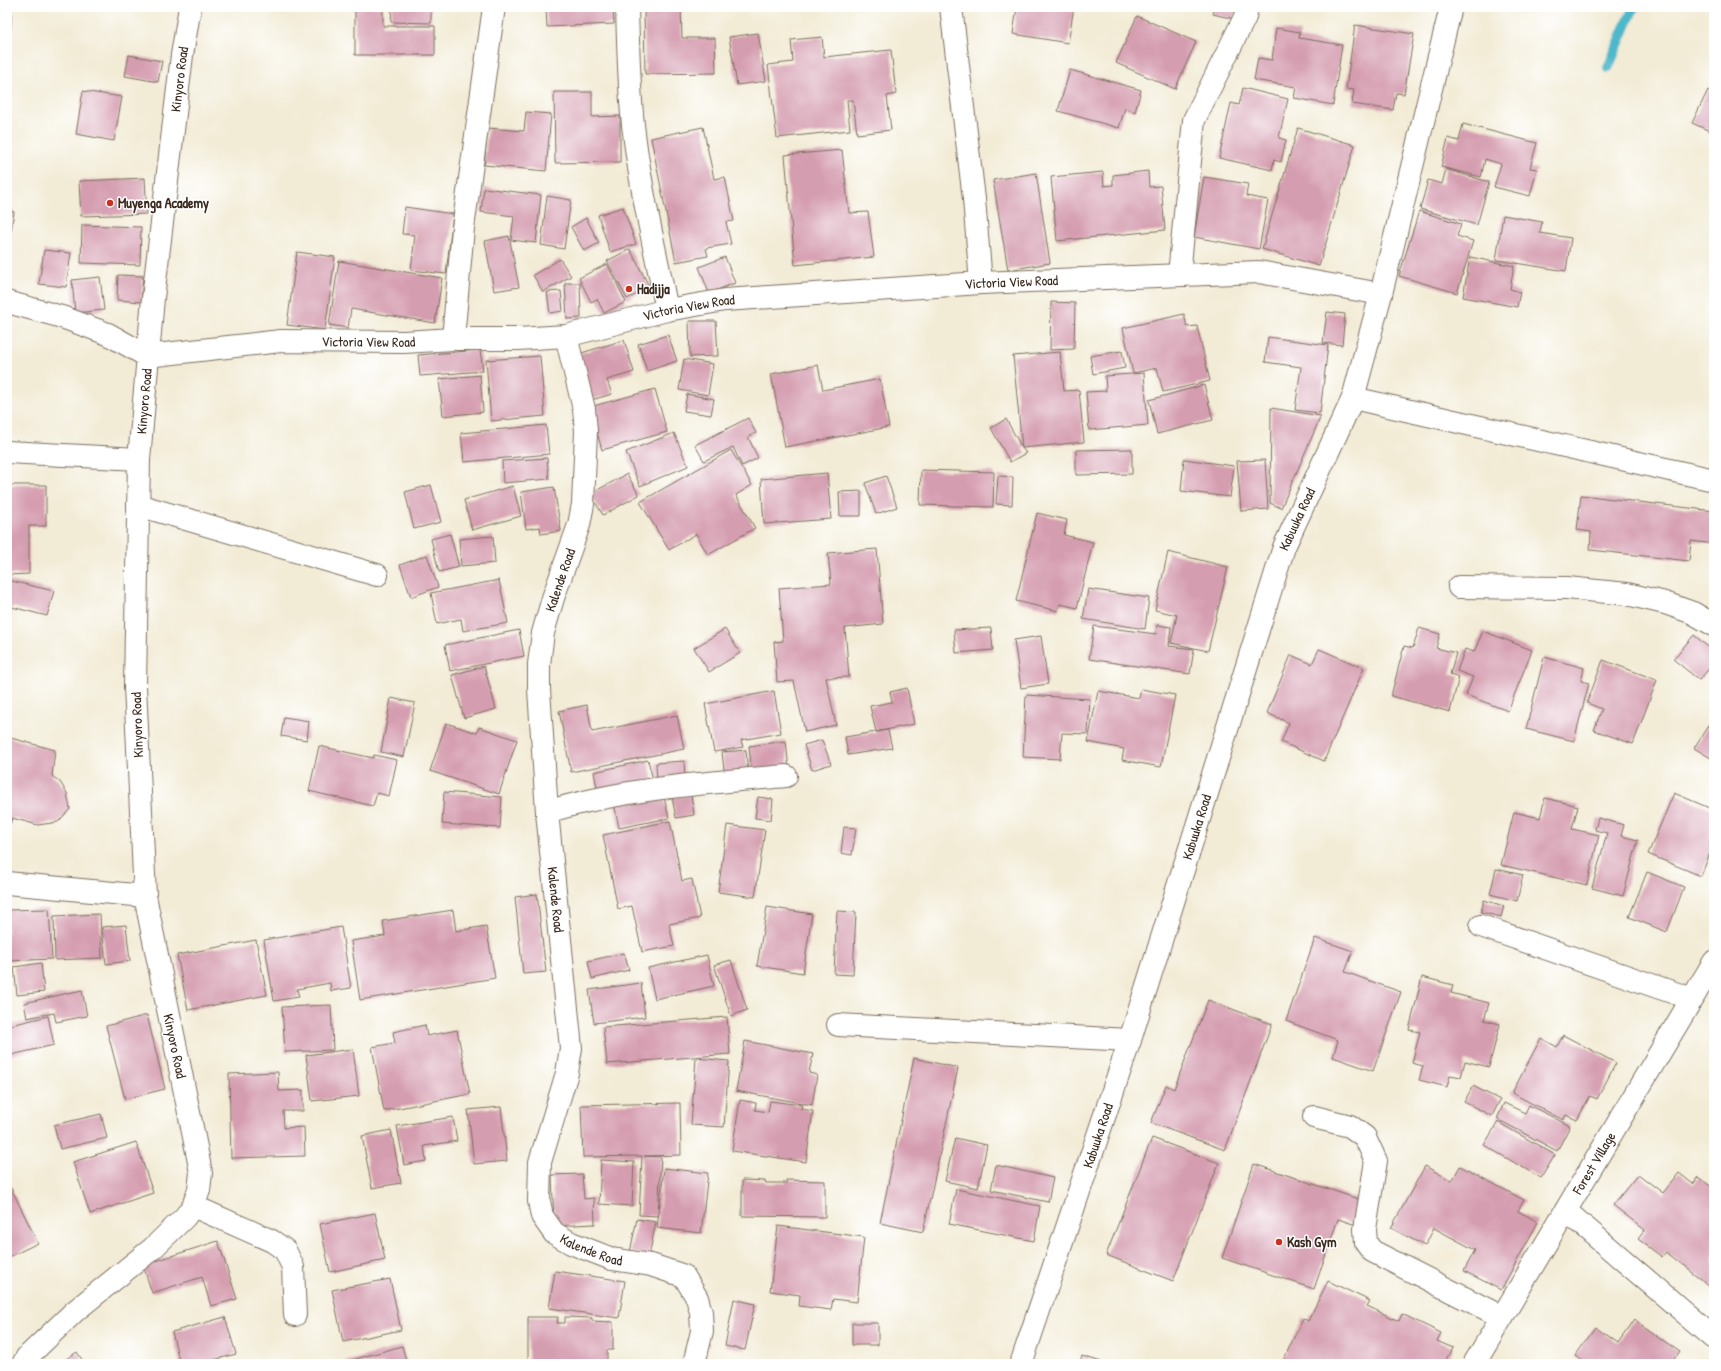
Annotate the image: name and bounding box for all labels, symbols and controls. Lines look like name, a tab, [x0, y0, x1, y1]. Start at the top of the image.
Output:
street label: Kinyoro Road	[165, 44, 192, 113]
place label: Muyenga Academy	[118, 193, 209, 214]
marker: Muyenga Academy	[105, 198, 115, 208]
street label: Victoria View Road	[964, 270, 1059, 293]
place label: Hadijja	[637, 279, 670, 299]
marker: Hadijja	[624, 284, 634, 294]
street label: Victoria View Road	[640, 289, 736, 325]
street label: Victoria View Road	[322, 331, 416, 351]
street label: Kinyoro Road	[131, 367, 156, 435]
street label: Kabuuka Road	[1274, 484, 1319, 554]
street label: Kalende Road	[540, 545, 579, 614]
street label: Kinyoro Road	[126, 691, 148, 758]
street label: Kabuuka Road	[1177, 791, 1215, 862]
street label: Kalende Road	[544, 866, 569, 934]
street label: Kinyoro Road	[158, 1012, 192, 1081]
street label: Kabuuka Road	[1078, 1100, 1117, 1170]
street label: Forest Village	[1567, 1128, 1620, 1198]
street label: Kalende Road	[557, 1229, 624, 1270]
place label: Kash Gym	[1287, 1232, 1337, 1253]
marker: Kash Gym	[1274, 1237, 1284, 1247]

